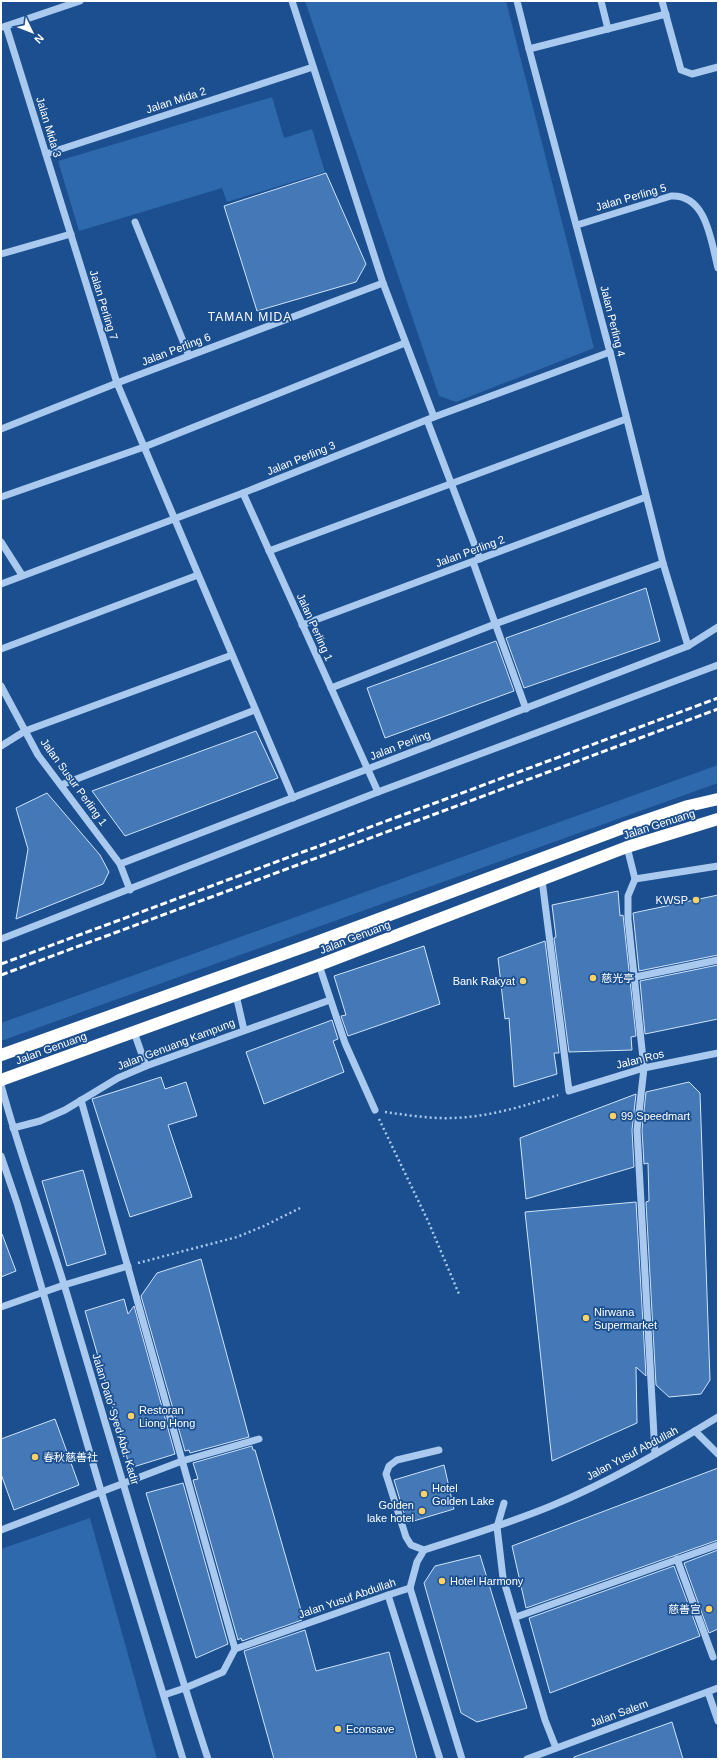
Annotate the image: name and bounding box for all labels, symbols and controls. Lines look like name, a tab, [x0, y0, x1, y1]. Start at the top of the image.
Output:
north arrow	[12, 12, 52, 52]
text: N	[32, 32, 46, 46]
street label: Jalan Mida 2	[144, 85, 208, 115]
street label: Jalan Mida 3	[34, 95, 64, 159]
street label: Jalan Perling 5	[594, 181, 668, 213]
street label: Jalan Perling 7	[88, 268, 120, 342]
street label: Jalan Perling 4	[598, 284, 628, 358]
district label: TAMAN MIDA	[208, 310, 292, 324]
street label: Jalan Perling 6	[140, 330, 212, 368]
street label: Jalan Perling 3	[265, 439, 337, 477]
street label: Jalan Perling 2	[434, 533, 506, 569]
street label: Jalan Perling 1	[295, 591, 335, 663]
street label: Jalan Perling	[368, 728, 432, 762]
street label: Jalan Susur Perling 1	[38, 736, 110, 828]
street label: Jalan Genuang	[622, 807, 696, 841]
place label: KWSP	[656, 894, 688, 906]
marker: KWSP	[691, 895, 701, 905]
street label: Jalan Genuang	[318, 918, 392, 956]
place label: 慈光亭	[601, 972, 634, 984]
marker: 慈光亭	[588, 973, 598, 983]
place label: Bank Rakyat	[453, 975, 515, 987]
marker: Bank Rakyat	[518, 976, 528, 986]
street label: Jalan Genuang Kampung	[116, 1016, 236, 1072]
street label: Jalan Genuang	[14, 1030, 88, 1066]
street label: Jalan Ros	[615, 1047, 666, 1071]
place label: 99 Speedmart	[621, 1110, 690, 1122]
marker: 99 Speedmart	[608, 1111, 618, 1121]
place label: Nirwana Supermarket	[594, 1306, 657, 1331]
marker: Nirwana Supermarket	[581, 1313, 591, 1323]
street label: Jalan Dato' Syed Abd. Kadir	[90, 1352, 142, 1486]
place label: Restoran Liong Hong	[139, 1404, 195, 1429]
marker: Restoran Liong Hong	[126, 1411, 136, 1421]
street label: Jalan Yusuf Abdullah	[584, 1424, 680, 1482]
place label: 春秋慈善社	[43, 1451, 98, 1463]
marker: 春秋慈善社	[30, 1452, 40, 1462]
place label: Hotel Golden Lake	[432, 1482, 494, 1507]
marker: Hotel Golden Lake	[419, 1489, 429, 1499]
place label: Golden lake hotel	[367, 1499, 414, 1524]
marker: Golden lake hotel	[417, 1506, 427, 1516]
place label: Hotel Harmony	[450, 1575, 524, 1587]
street label: Jalan Yusuf Abdullah	[297, 1576, 397, 1620]
marker: Hotel Harmony	[437, 1576, 447, 1586]
place label: 慈善宫	[668, 1603, 701, 1615]
marker: 慈善宫	[704, 1604, 714, 1614]
street label: Jalan Salem	[589, 1697, 649, 1729]
place label: Econsave	[346, 1723, 394, 1735]
marker: Econsave	[333, 1724, 343, 1734]

